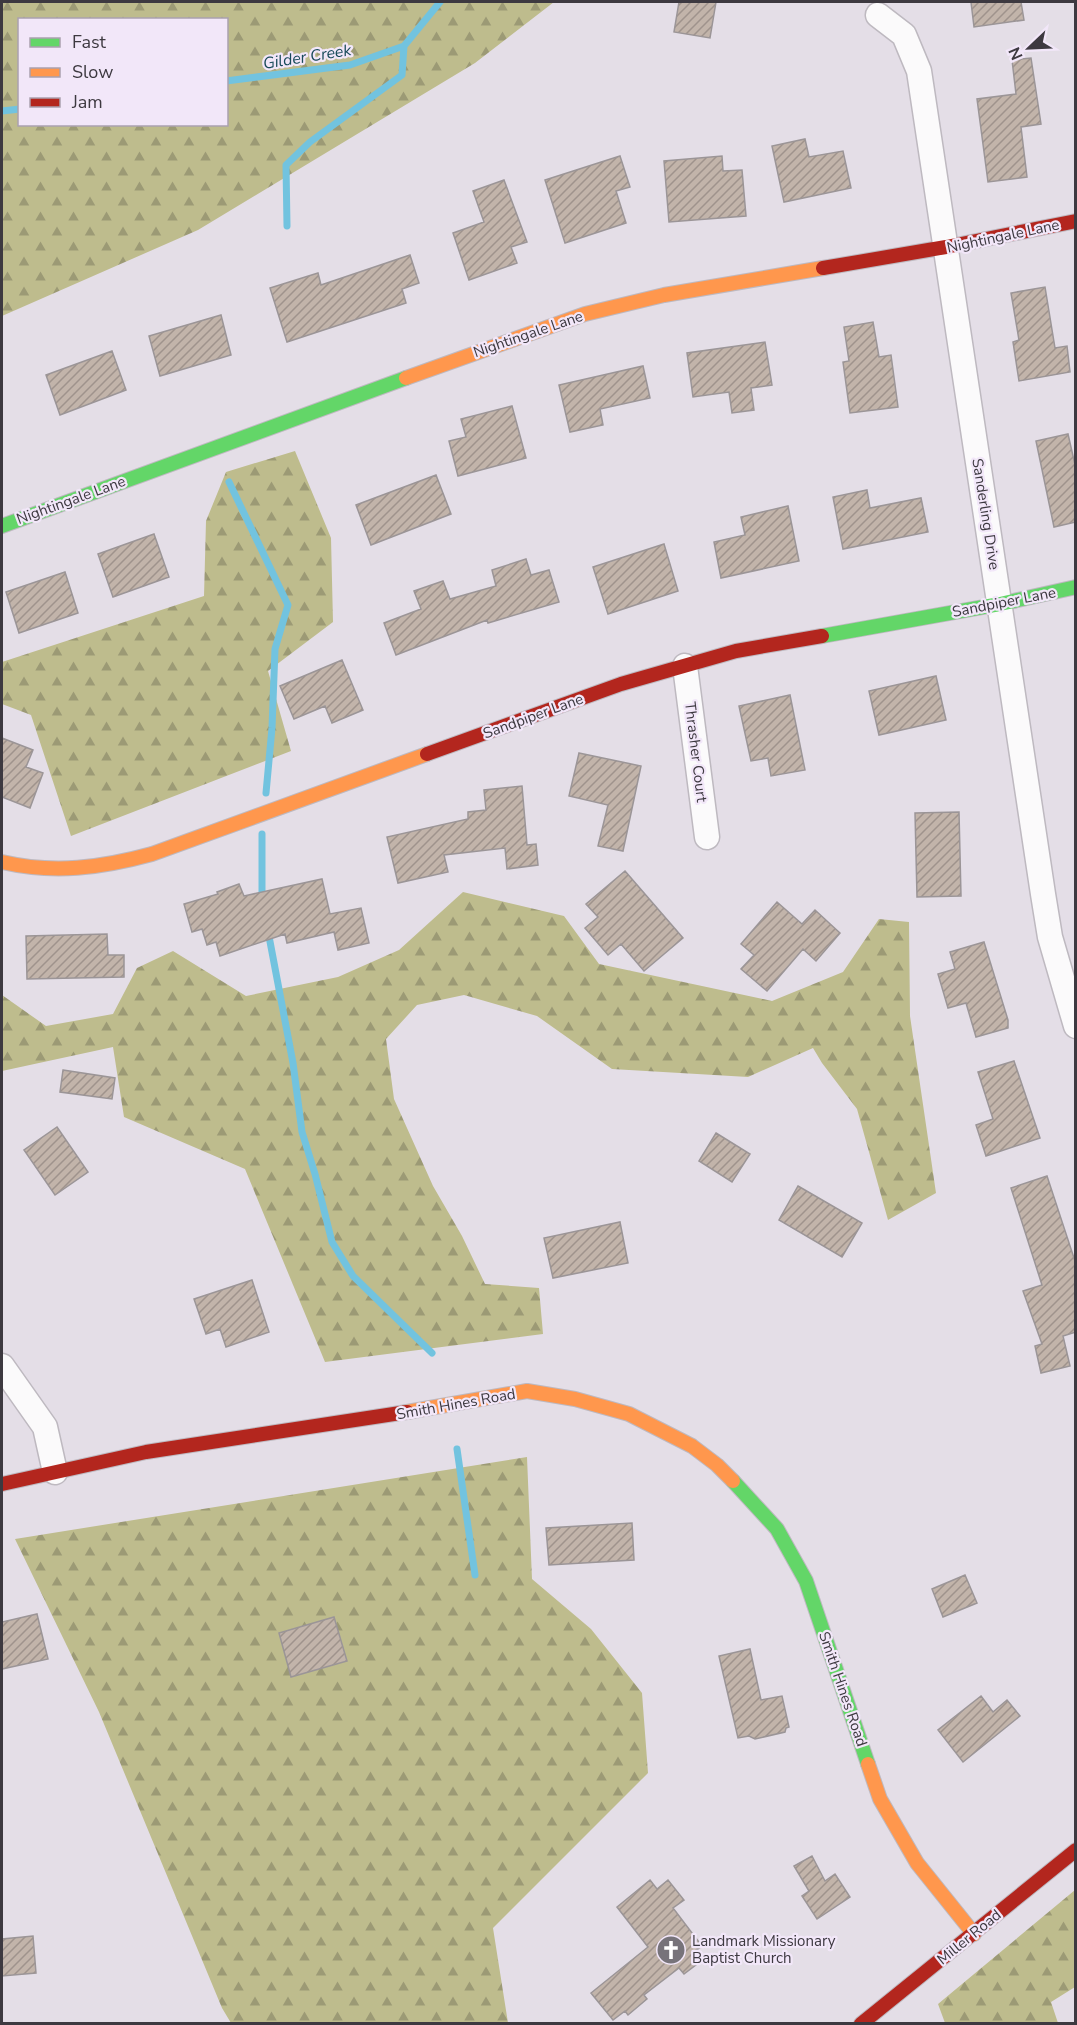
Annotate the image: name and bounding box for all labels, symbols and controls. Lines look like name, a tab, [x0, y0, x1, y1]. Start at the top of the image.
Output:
legend	[18, 18, 228, 126]
north arrow	[999, 18, 1059, 78]
text: Fast	[72, 30, 107, 54]
water label: Gilder Creek	[261, 39, 354, 75]
text: N	[1004, 44, 1029, 63]
text: Slow	[72, 60, 113, 84]
text: Jam	[71, 90, 103, 114]
street label: Nightingale Lane	[945, 214, 1061, 258]
street label: Nightingale Lane	[471, 306, 585, 362]
street label: Sanderling Drive	[967, 457, 1005, 571]
street label: Nightingale Lane	[14, 471, 128, 529]
street label: Sandpiper Lane	[950, 582, 1058, 622]
street label: Sandpiper Lane	[480, 689, 586, 743]
street label: Thrasher Court	[680, 701, 712, 804]
street label: Smith Hines Road	[395, 1384, 517, 1424]
street label: Smith Hines Road	[814, 1629, 872, 1749]
street label: Miller Road	[933, 1905, 1005, 1969]
place label: Landmark Missionary Baptist Church	[692, 1931, 836, 1968]
church icon: Landmark Missionary Baptist Church	[655, 1934, 687, 1966]

